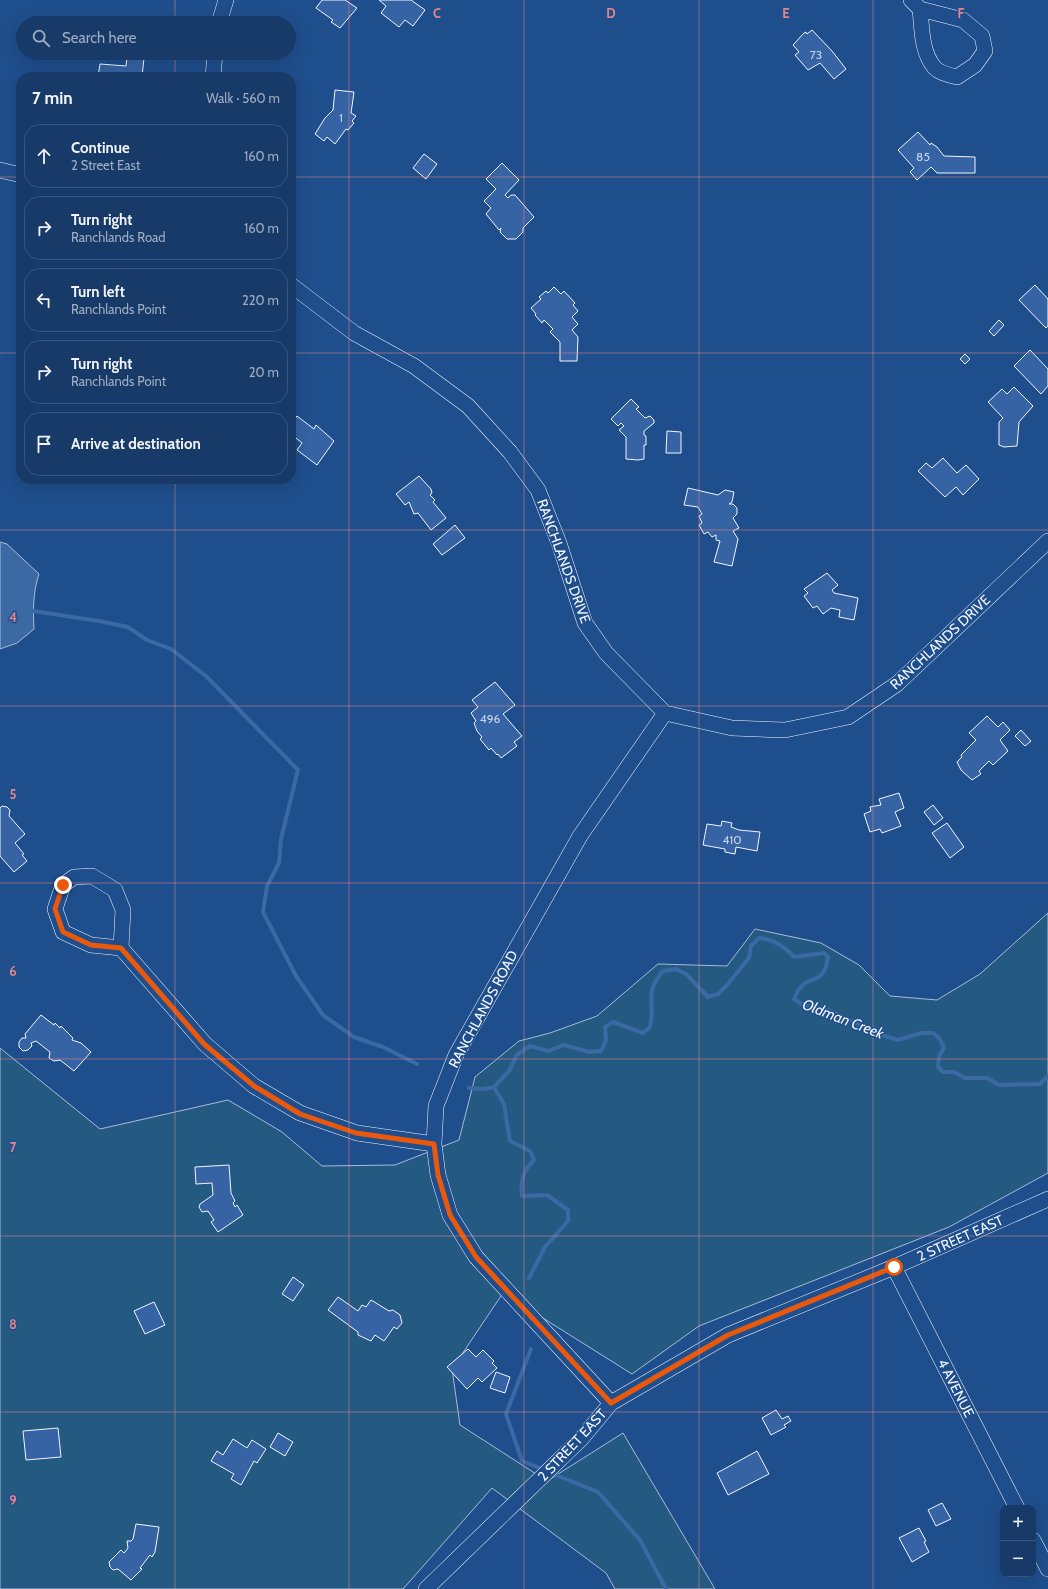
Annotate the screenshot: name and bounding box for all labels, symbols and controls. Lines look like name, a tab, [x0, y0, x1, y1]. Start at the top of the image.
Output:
text: C	[433, 5, 441, 21]
text: D	[606, 5, 616, 21]
text: E	[782, 5, 790, 21]
text: F	[958, 5, 965, 21]
search box	[16, 16, 296, 60]
icon: search	[30, 27, 52, 49]
text: Search here	[62, 29, 137, 47]
house number: 73	[810, 47, 822, 62]
text: 7 min	[32, 88, 73, 108]
text: Walk · 560 m	[206, 90, 280, 106]
house number: 1	[339, 110, 343, 125]
text: Continue	[71, 139, 130, 157]
icon: ahead	[33, 145, 55, 167]
text: 160 m	[244, 148, 279, 164]
house number: 85	[916, 149, 930, 164]
text: 2 Street East	[71, 157, 140, 173]
text: Turn right	[71, 211, 132, 229]
icon: right	[33, 217, 55, 239]
text: 160 m	[244, 220, 279, 236]
text: Ranchlands Road	[71, 229, 166, 245]
text: Turn left	[71, 283, 125, 301]
icon: left	[33, 289, 55, 311]
text: 220 m	[242, 292, 279, 308]
text: Ranchlands Point	[71, 301, 166, 317]
text: Turn right	[71, 355, 132, 373]
icon: right	[33, 361, 55, 383]
text: 20 m	[249, 364, 279, 380]
text: Ranchlands Point	[71, 373, 166, 389]
icon: arrive	[33, 433, 55, 455]
text: Arrive at destination	[71, 435, 201, 453]
street label: RANCHLANDS DRIVE	[533, 496, 595, 626]
street label: RANCHLANDS DRIVE	[886, 591, 994, 693]
text: 4	[9, 609, 17, 625]
house number: 496	[480, 711, 500, 726]
text: 5	[10, 786, 17, 802]
house number: 410	[722, 832, 742, 847]
route end	[54, 876, 72, 894]
street label: RANCHLANDS ROAD	[444, 947, 522, 1071]
text: 6	[9, 963, 17, 979]
water label: Oldman Creek	[800, 995, 887, 1043]
text: 7	[10, 1139, 17, 1155]
street label: 2 STREET EAST	[914, 1211, 1006, 1265]
route start	[885, 1258, 903, 1276]
text: 8	[9, 1316, 17, 1332]
street label: 4 AVENUE	[934, 1356, 978, 1420]
street label: 2 STREET EAST	[534, 1405, 611, 1485]
text: 9	[9, 1492, 17, 1508]
map controls	[1000, 1505, 1036, 1577]
button: +	[1000, 1505, 1036, 1541]
button: −	[1000, 1541, 1036, 1577]

